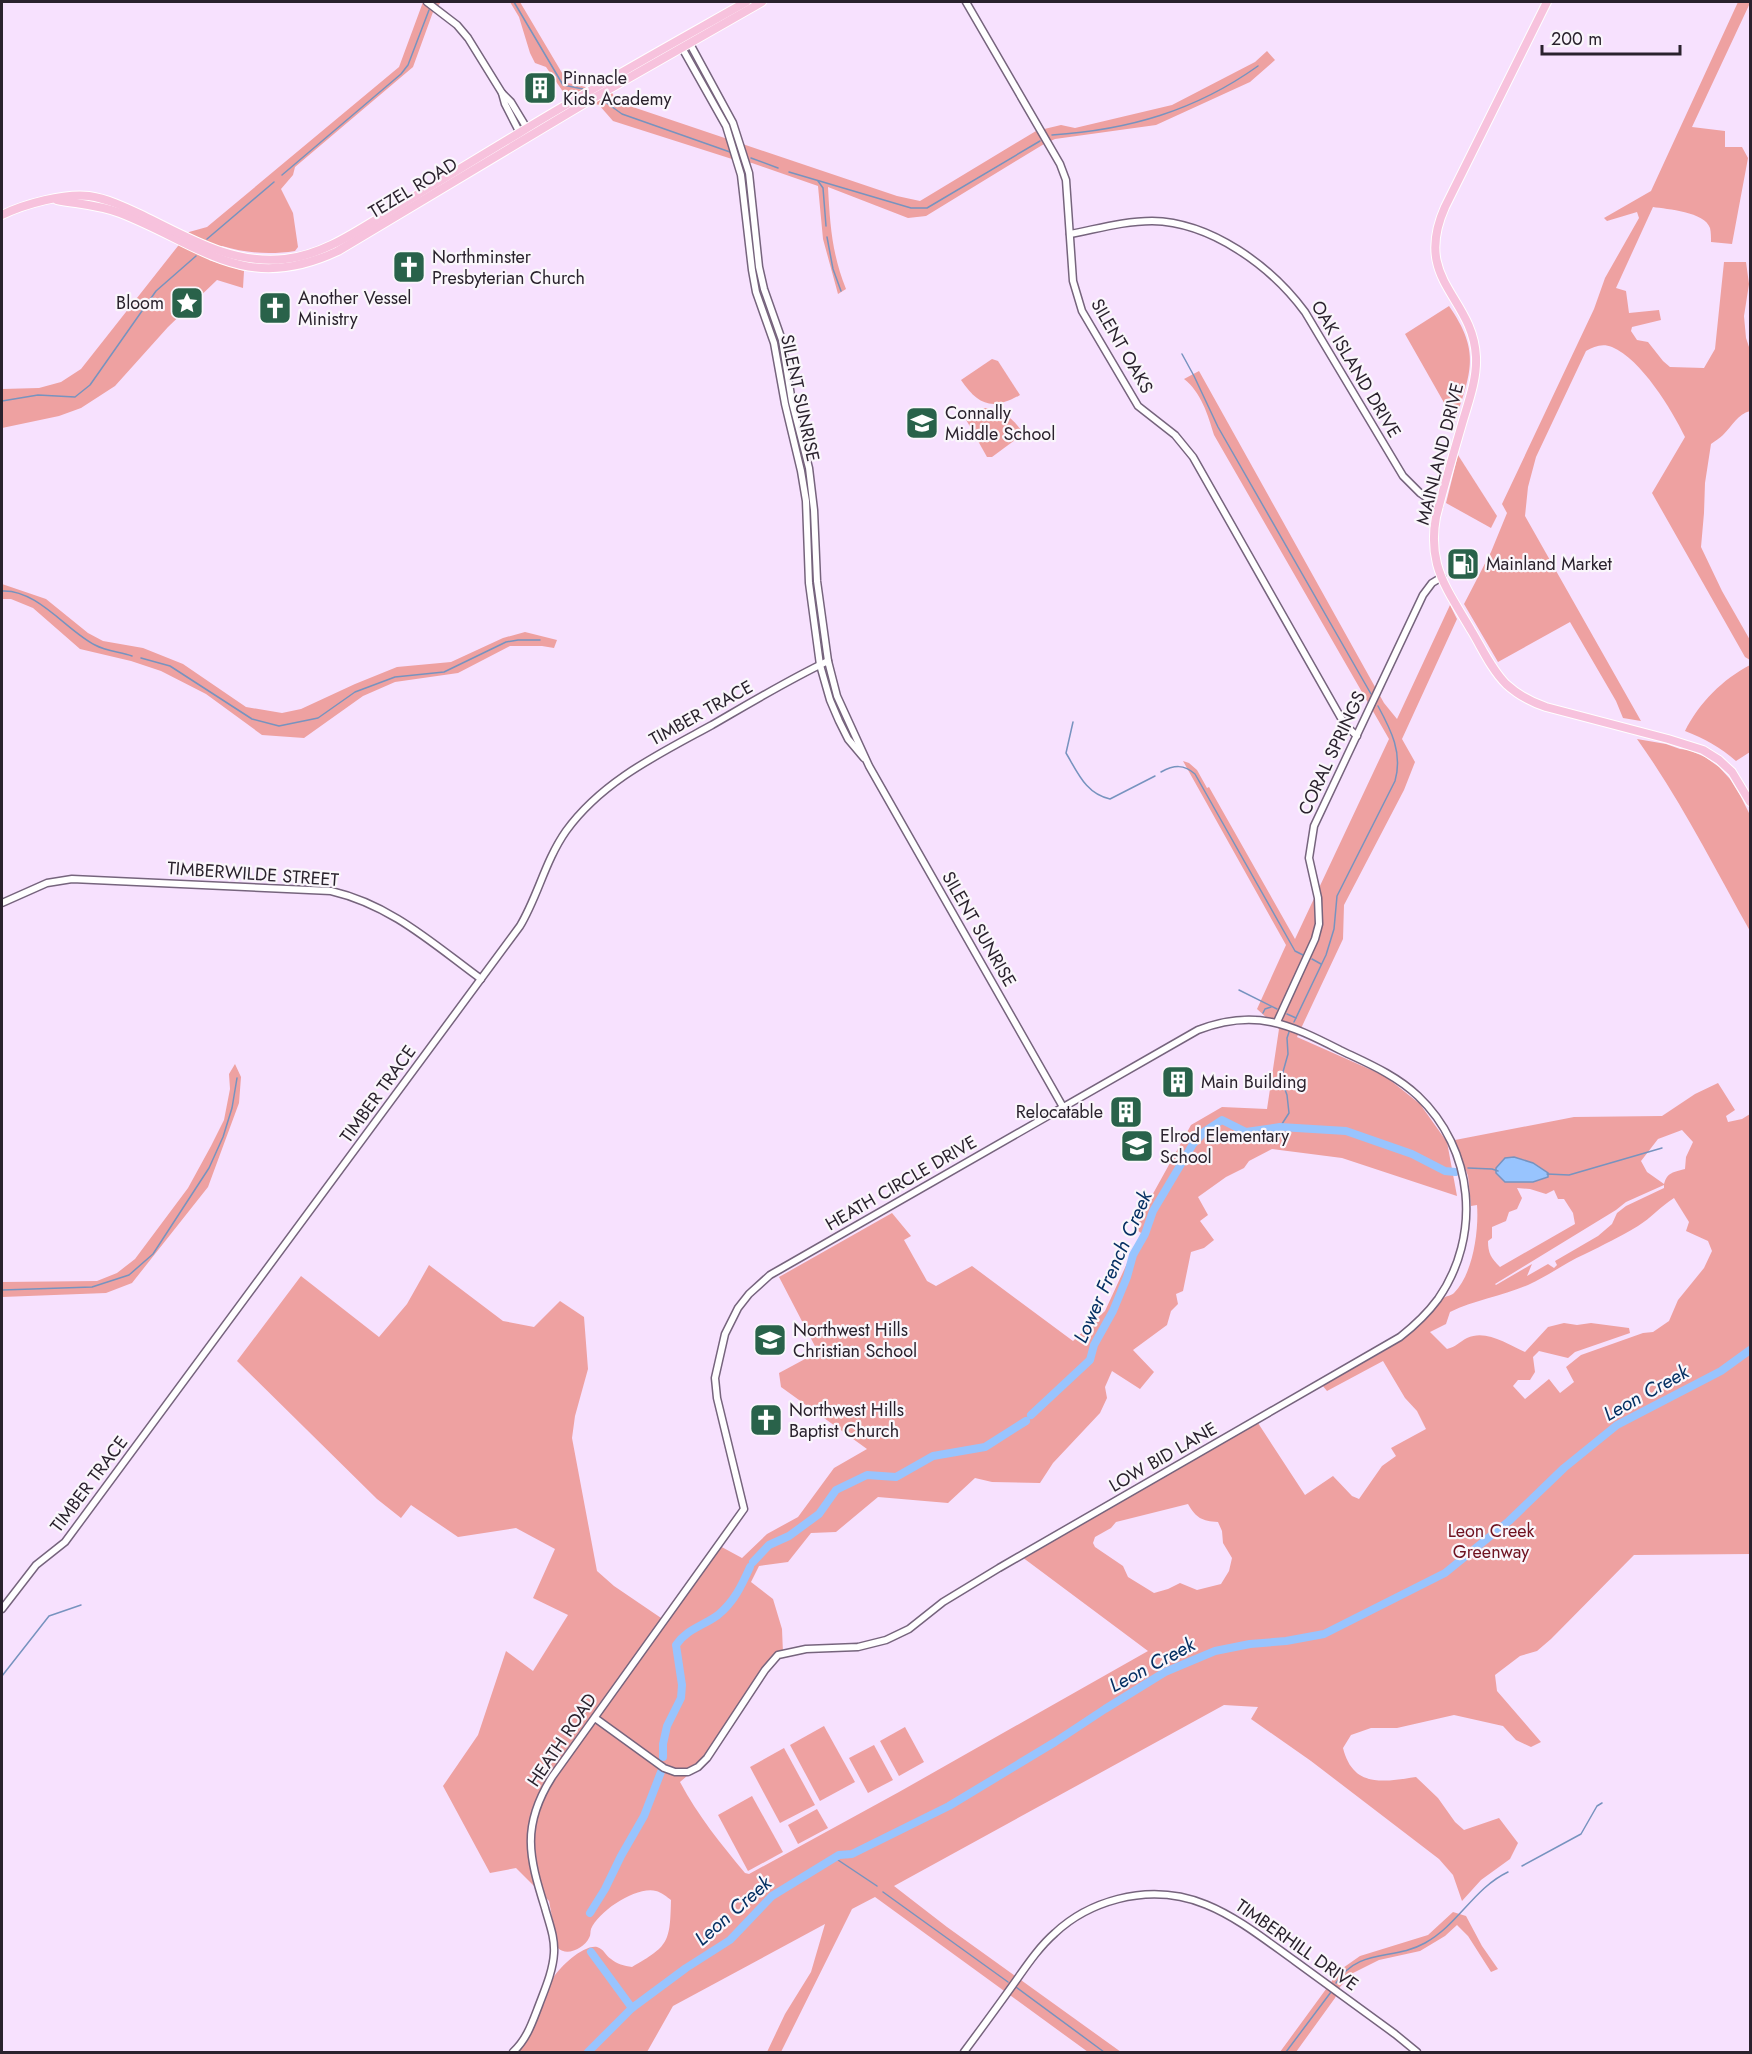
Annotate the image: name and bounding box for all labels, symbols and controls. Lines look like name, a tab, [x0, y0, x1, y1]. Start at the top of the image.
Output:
scale bar	[1542, 18, 1680, 56]
text: 200 m	[1551, 26, 1602, 52]
place label: Pinnacle Kids Academy	[563, 65, 671, 112]
building icon: Pinnacle Kids Academy	[522, 70, 558, 106]
street label: TEZEL ROAD	[364, 151, 462, 225]
place label: Northminster Presbyterian Church	[432, 244, 585, 291]
church icon: Northminster Presbyterian Church	[391, 249, 427, 285]
place icon: Bloom	[169, 285, 205, 321]
place label: Another Vessel Ministry	[298, 285, 411, 332]
place label: Bloom	[116, 290, 164, 316]
church icon: Another Vessel Ministry	[257, 290, 293, 326]
street label: SILENT OAKS	[1084, 294, 1160, 398]
street label: OAK ISLAND DRIVE	[1305, 295, 1407, 443]
street label: SILENT SUNRISE	[774, 332, 826, 464]
street label: MAINLAND DRIVE	[1410, 380, 1470, 528]
place label: Connally Middle School	[945, 400, 1055, 447]
school or university icon: Connally Middle School	[904, 405, 940, 441]
fuel station icon: Mainland Market	[1445, 546, 1481, 582]
place label: Mainland Market	[1486, 551, 1613, 577]
street label: TIMBER TRACE	[644, 674, 758, 752]
street label: CORAL SPRINGS	[1292, 687, 1372, 819]
street label: TIMBERWILDE STREET	[166, 855, 340, 893]
street label: SILENT SUNRISE	[935, 866, 1023, 992]
street label: TIMBER TRACE	[334, 1040, 422, 1148]
building icon: Main Building	[1160, 1064, 1196, 1100]
place label: Main Building	[1201, 1069, 1307, 1095]
building icon: Relocatable	[1108, 1094, 1144, 1130]
place label: Relocatable	[1016, 1099, 1103, 1125]
place label: Elrod Elementary School	[1160, 1123, 1289, 1170]
school or university icon: Elrod Elementary School	[1119, 1128, 1155, 1164]
street label: HEATH CIRCLE DRIVE	[820, 1129, 982, 1237]
water label: Lower French Creek	[1066, 1185, 1160, 1348]
place label: Northwest Hills Christian School	[793, 1317, 917, 1364]
school or university icon: Northwest Hills Christian School	[752, 1322, 788, 1358]
water label: Leon Creek	[1598, 1357, 1695, 1428]
place label: Northwest Hills Baptist Church	[789, 1397, 904, 1444]
church icon: Northwest Hills Baptist Church	[748, 1402, 784, 1438]
street label: LOW BID LANE	[1104, 1416, 1222, 1498]
street label: TIMBER TRACE	[44, 1430, 134, 1538]
park label: Leon Creek Greenway	[1448, 1518, 1534, 1565]
water label: Leon Creek	[1104, 1630, 1201, 1700]
street label: HEATH ROAD	[521, 1688, 603, 1792]
water label: Leon Creek	[688, 1868, 779, 1953]
street label: TIMBERHILL DRIVE	[1230, 1893, 1364, 1997]

